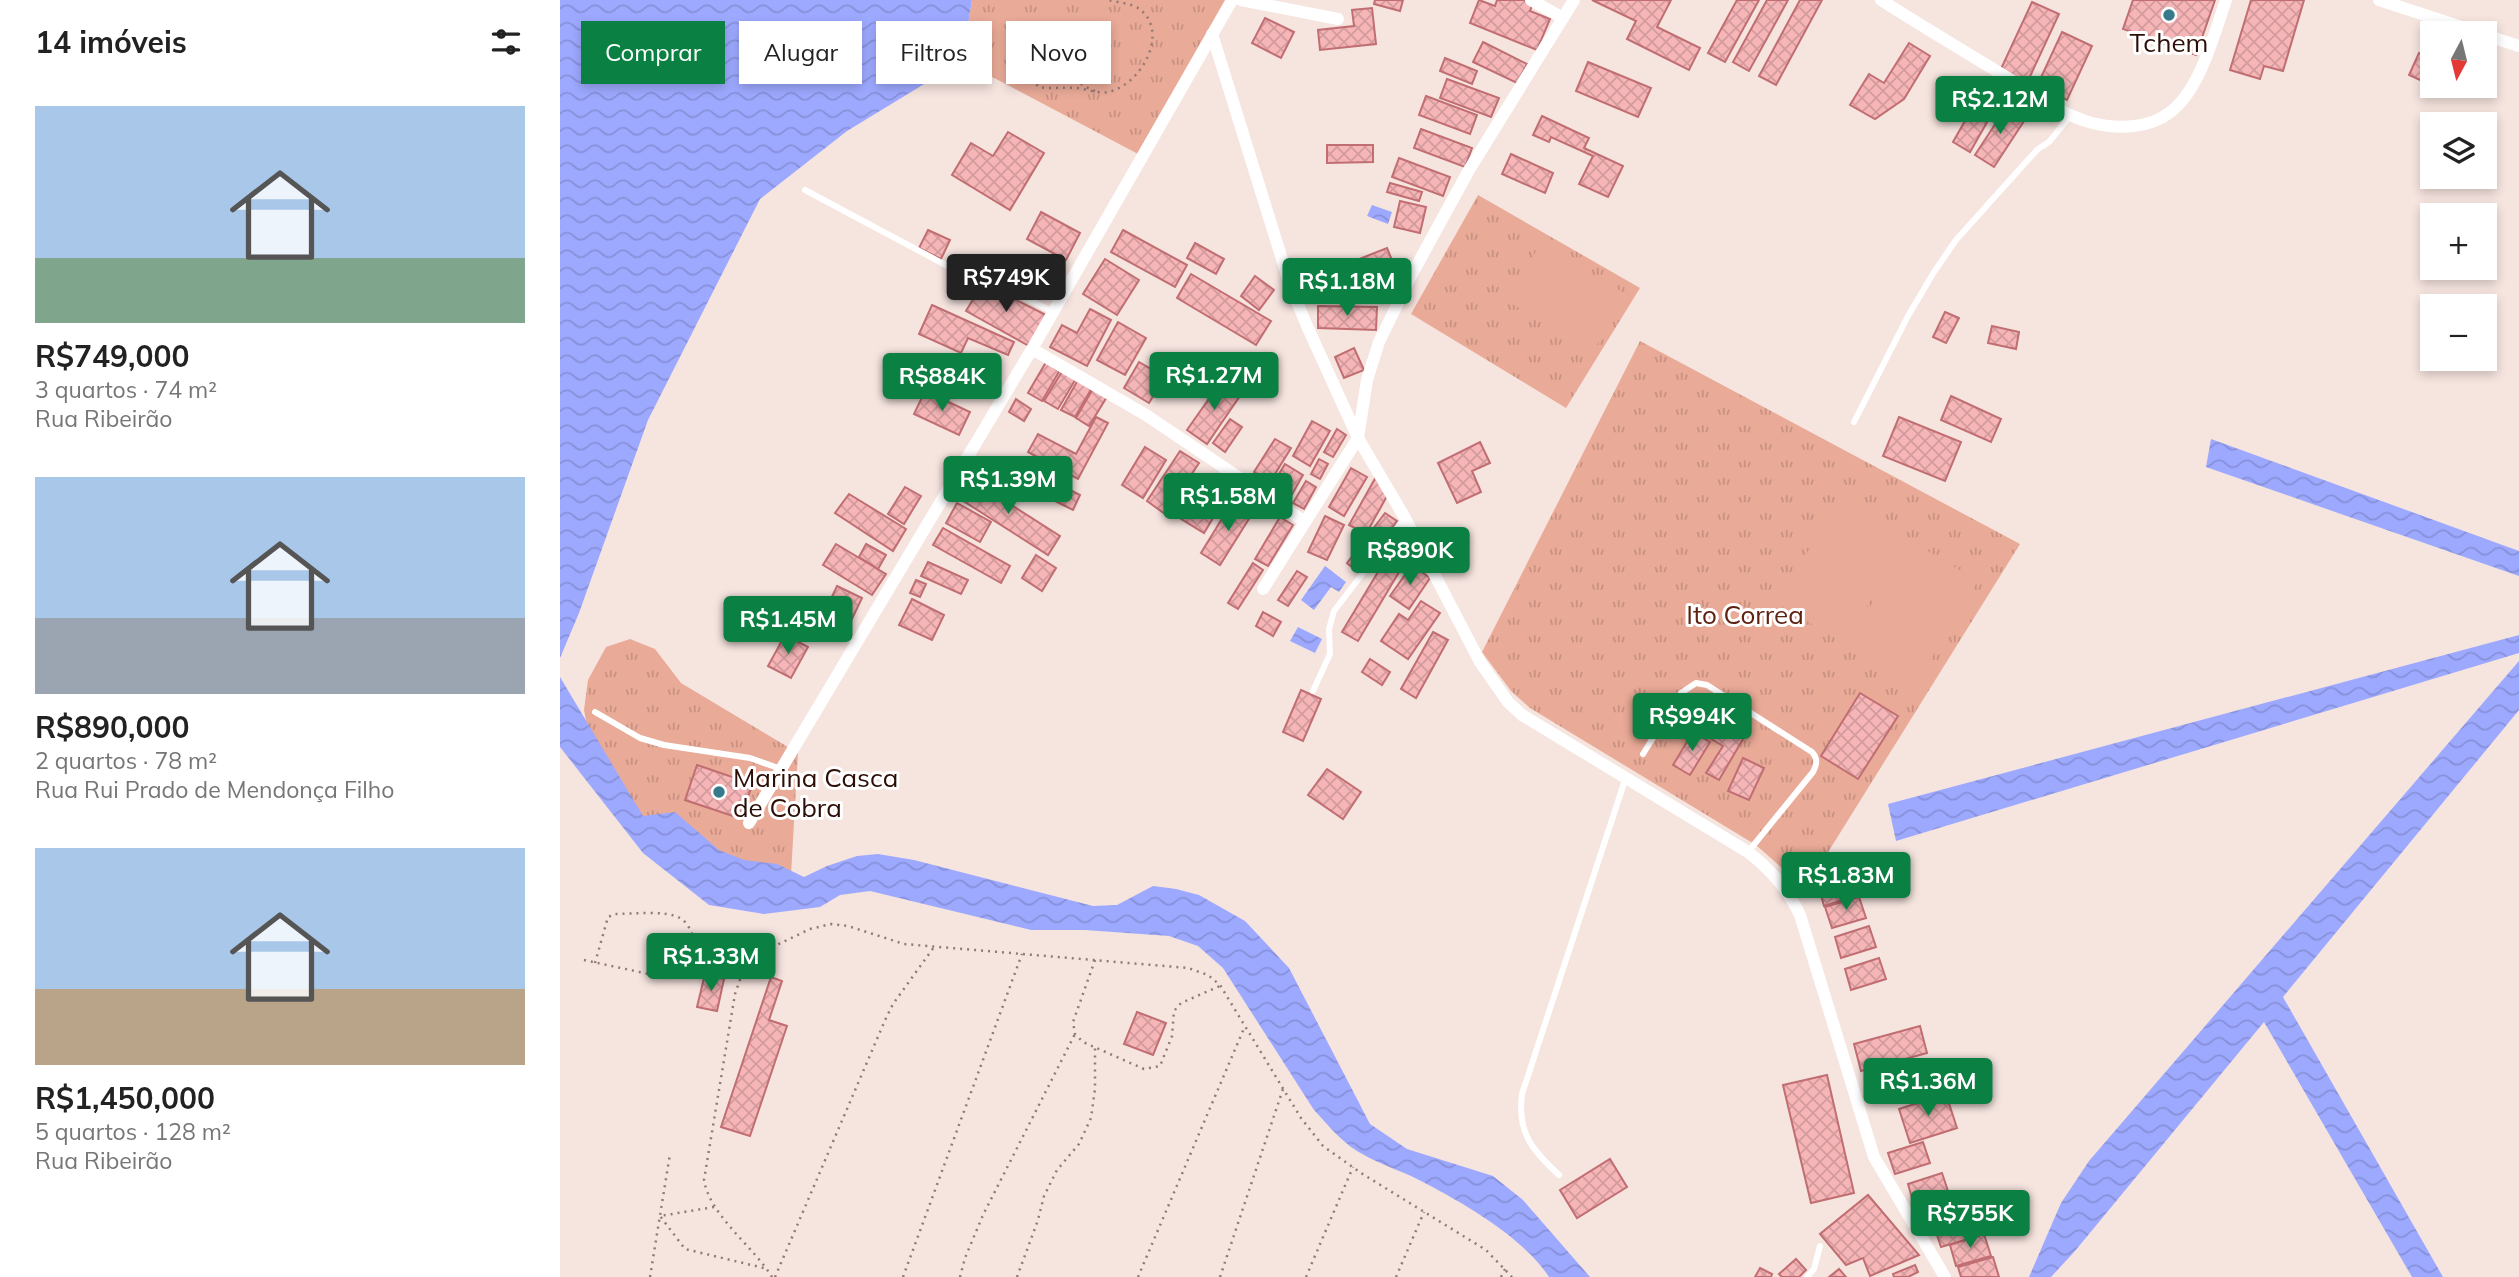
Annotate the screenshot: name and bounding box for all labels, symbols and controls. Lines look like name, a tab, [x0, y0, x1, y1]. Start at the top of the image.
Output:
marker: Tchem	[2161, 7, 2177, 23]
chip: Comprar	[581, 21, 725, 84]
chip: Alugar	[739, 21, 862, 84]
chip: Filtros	[876, 21, 992, 84]
chip: Novo	[1006, 21, 1111, 84]
north arrow	[2420, 21, 2497, 98]
map controls	[2420, 21, 2497, 371]
text: 14 imóveis	[35, 23, 187, 61]
icon: filters	[487, 23, 525, 61]
place label: Tchem	[2130, 26, 2208, 59]
pin: R$2.12M	[1935, 76, 2065, 136]
text: R$2.12M	[1951, 84, 2049, 113]
button: layers	[2420, 112, 2497, 189]
icon: home	[217, 152, 343, 278]
button: +	[2420, 203, 2497, 280]
pin: R$749K	[949, 254, 1063, 314]
pin: R$1.18M	[1282, 258, 1412, 318]
text: R$749K	[963, 262, 1049, 291]
text: R$1.18M	[1298, 266, 1396, 295]
button: −	[2420, 294, 2497, 371]
text: R$749,000	[35, 337, 190, 375]
pin: R$1.27M	[1149, 352, 1279, 412]
pin: R$884K	[885, 354, 999, 413]
text: R$1.27M	[1165, 360, 1263, 389]
text: R$884K	[899, 361, 985, 390]
text: 3 quartos · 74 m²	[35, 375, 217, 404]
text: Rua Ribeirão	[35, 404, 172, 433]
pin: R$1.39M	[943, 456, 1073, 516]
text: R$1.39M	[959, 464, 1057, 493]
pin: R$1.58M	[1163, 474, 1293, 533]
text: R$1.58M	[1179, 481, 1277, 510]
icon: home	[217, 523, 343, 649]
pin: R$890K	[1353, 528, 1467, 587]
text: R$890K	[1367, 535, 1453, 564]
pin: R$1.45M	[723, 596, 853, 656]
park label: Ito Correa	[1686, 598, 1804, 631]
text: R$1.45M	[739, 604, 837, 633]
pin: R$994K	[1635, 694, 1749, 753]
text: R$994K	[1649, 701, 1735, 730]
text: R$890,000	[35, 708, 190, 746]
text: 2 quartos · 78 m²	[35, 746, 217, 775]
place label: Marina Casca de Cobra	[733, 761, 898, 824]
text: Rua Rui Prado de Mendonça Filho	[35, 775, 394, 804]
marker: Marina Casca de Cobra	[711, 784, 727, 800]
pin: R$1.83M	[1781, 852, 1911, 912]
text: R$1.83M	[1797, 860, 1895, 889]
icon: home	[217, 894, 343, 1020]
pin: R$1.33M	[646, 934, 776, 993]
text: R$1.33M	[662, 941, 760, 970]
pin: R$1.36M	[1863, 1058, 1993, 1118]
text: R$1.36M	[1879, 1066, 1977, 1095]
text: R$1,450,000	[35, 1079, 215, 1117]
text: 5 quartos · 128 m²	[35, 1117, 231, 1146]
text: Rua Ribeirão	[35, 1146, 172, 1175]
pin: R$755K	[1913, 1190, 2027, 1250]
text: R$755K	[1927, 1198, 2013, 1227]

